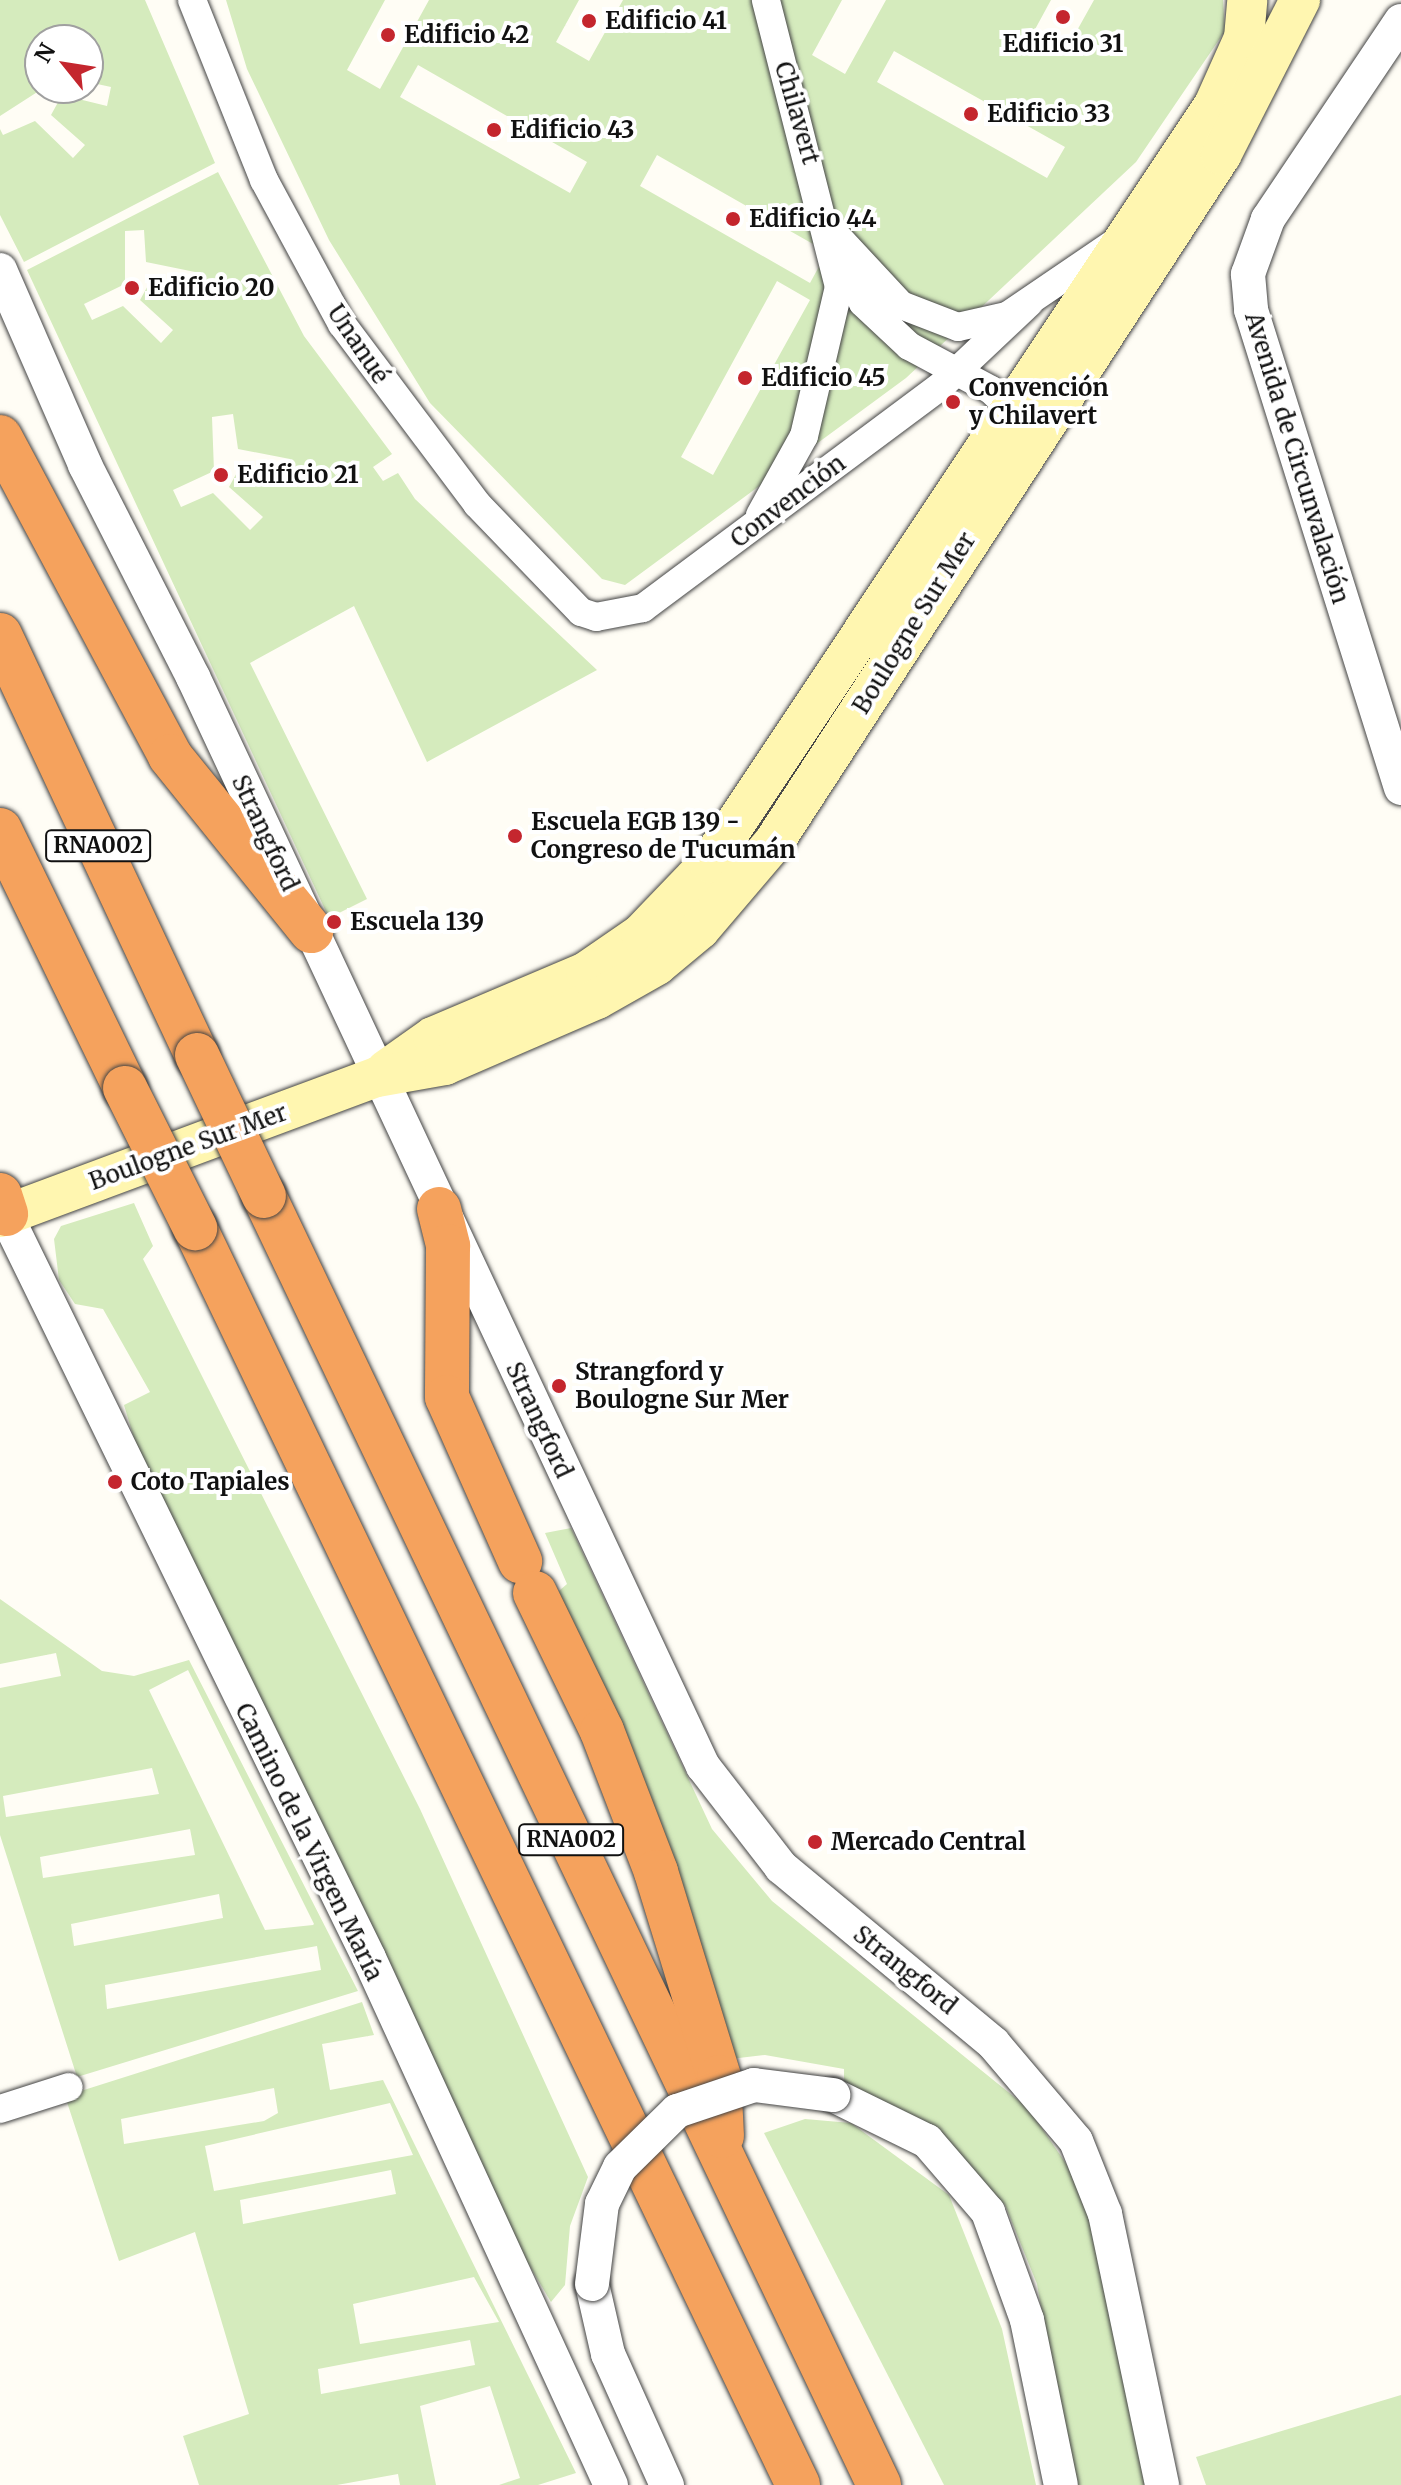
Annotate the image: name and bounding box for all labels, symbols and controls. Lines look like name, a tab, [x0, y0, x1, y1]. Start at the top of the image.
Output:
place label: Edificio 41	[605, 7, 727, 35]
marker: Edificio 31	[1054, 8, 1072, 26]
marker: Edificio 41	[580, 12, 598, 30]
place label: Edificio 42	[404, 21, 529, 49]
north arrow	[24, 24, 104, 104]
marker: Edificio 42	[379, 26, 397, 44]
place label: Edificio 31	[1003, 30, 1123, 58]
text: N	[28, 38, 61, 68]
street label: Chilavert	[769, 58, 825, 168]
place label: Edificio 33	[987, 100, 1110, 128]
marker: Edificio 33	[962, 105, 980, 123]
place label: Edificio 43	[510, 116, 634, 144]
marker: Edificio 43	[485, 121, 503, 139]
place label: Edificio 44	[749, 205, 876, 233]
marker: Edificio 44	[724, 210, 742, 228]
place label: Edificio 20	[148, 274, 275, 302]
marker: Edificio 20	[123, 279, 141, 297]
street label: Unanué	[321, 299, 395, 389]
street label: Avenida de Circunvalación	[1239, 309, 1355, 607]
place label: Edificio 45	[761, 364, 886, 392]
marker: Edificio 45	[736, 369, 754, 387]
place label: Convención y Chilavert	[969, 374, 1109, 430]
marker: Convención y Chilavert	[944, 393, 962, 411]
street label: Convención	[725, 449, 851, 553]
place label: Edificio 21	[237, 461, 359, 489]
marker: Edificio 21	[212, 466, 230, 484]
street label: Boulogne Sur Mer	[847, 527, 981, 719]
street label: Strangford	[226, 770, 304, 896]
place label: Escuela EGB 139 - Congreso de Tucumán	[531, 808, 796, 864]
marker: Escuela EGB 139 - Congreso de Tucumán	[506, 827, 524, 845]
road number: RNA002	[44, 828, 152, 864]
place label: Escuela 139	[350, 908, 484, 936]
marker: Escuela 139	[325, 913, 343, 931]
street label: Boulogne Sur Mer	[85, 1098, 291, 1196]
street label: Strangford	[500, 1357, 578, 1483]
place label: Strangford y Boulogne Sur Mer	[575, 1358, 789, 1414]
marker: Strangford y Boulogne Sur Mer	[550, 1377, 568, 1395]
place label: Coto Tapiales	[131, 1468, 290, 1496]
marker: Coto Tapiales	[106, 1473, 124, 1491]
street label: Camino de la Virgen María	[229, 1699, 389, 1985]
road number: RNA002	[517, 1822, 625, 1858]
place label: Mercado Central	[831, 1828, 1026, 1856]
marker: Mercado Central	[806, 1833, 824, 1851]
street label: Strangford	[848, 1920, 962, 2020]

